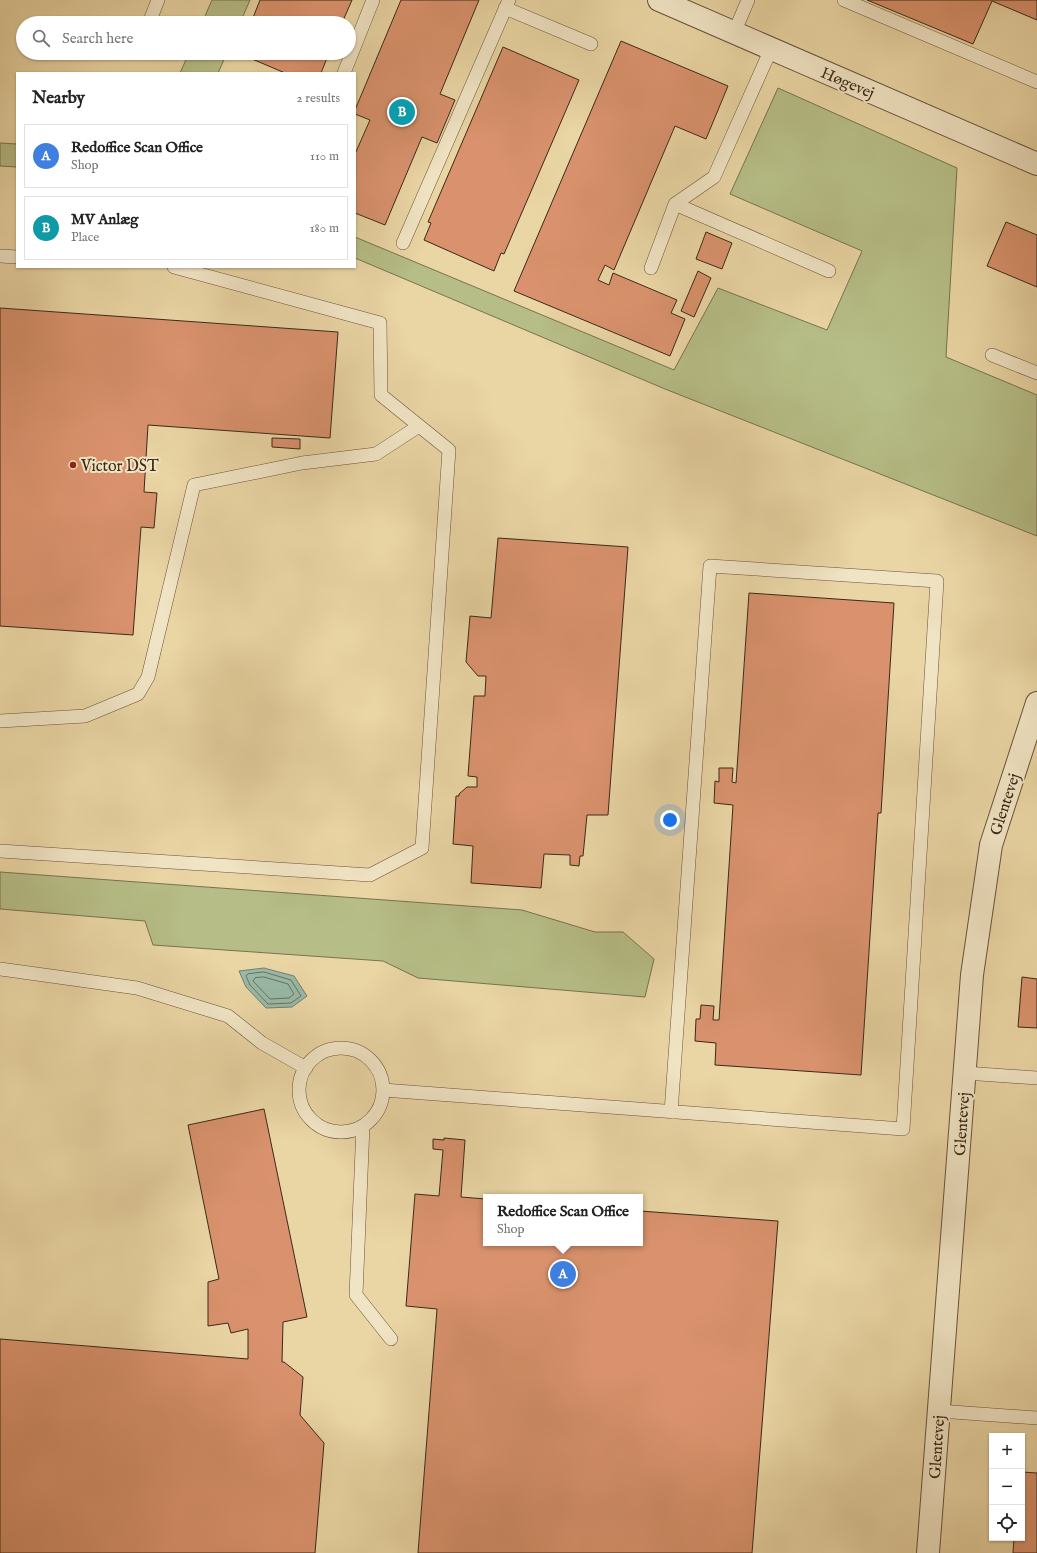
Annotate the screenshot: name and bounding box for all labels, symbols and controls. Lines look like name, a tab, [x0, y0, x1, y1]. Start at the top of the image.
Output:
search box	[16, 16, 356, 60]
icon: search	[30, 27, 52, 49]
text: Search here	[62, 29, 133, 48]
street label: Høgevej	[817, 64, 877, 104]
text: Nearby	[32, 88, 85, 109]
text: 2 results	[296, 90, 340, 107]
pin: B	[389, 97, 415, 127]
text: Redoffice Scan Office	[71, 138, 203, 157]
text: A	[42, 148, 50, 165]
text: 110 m	[310, 148, 339, 165]
text: Shop	[71, 157, 99, 174]
text: MV Anlæg	[71, 210, 138, 229]
text: B	[42, 220, 50, 237]
text: 180 m	[310, 220, 339, 237]
text: Place	[71, 229, 99, 246]
place label: Victor DST	[80, 457, 159, 477]
marker: Victor DST	[68, 460, 78, 470]
street label: Glentevej	[987, 771, 1025, 838]
your location	[660, 810, 680, 830]
street label: Glentevej	[951, 1092, 975, 1157]
popup	[483, 1194, 643, 1246]
text: Redoffice Scan Office	[497, 1202, 629, 1221]
text: Shop	[497, 1221, 525, 1238]
pin: A	[550, 1259, 576, 1289]
street label: Glentevej	[926, 1415, 950, 1480]
map controls	[989, 1433, 1025, 1541]
button: +	[989, 1433, 1025, 1469]
button: −	[989, 1469, 1025, 1505]
button: locate	[989, 1505, 1025, 1541]

